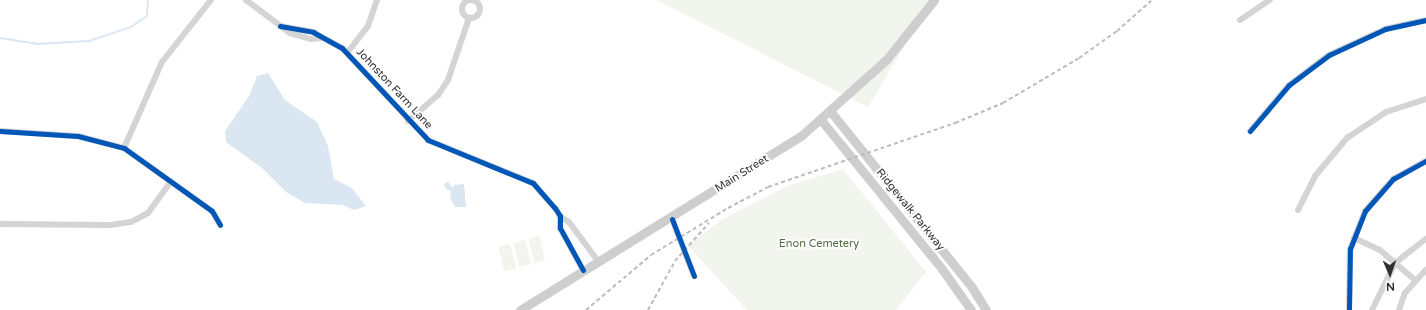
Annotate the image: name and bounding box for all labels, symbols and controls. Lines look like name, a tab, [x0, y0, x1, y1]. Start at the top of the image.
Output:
street label: Johnston Farm Lane	[353, 46, 435, 132]
street label: Main Street	[713, 152, 771, 196]
street label: Ridgewalk Parkway	[873, 167, 947, 253]
park label: Enon Cemetery	[779, 237, 859, 251]
north arrow	[1370, 254, 1410, 294]
text: N	[1386, 280, 1395, 293]

